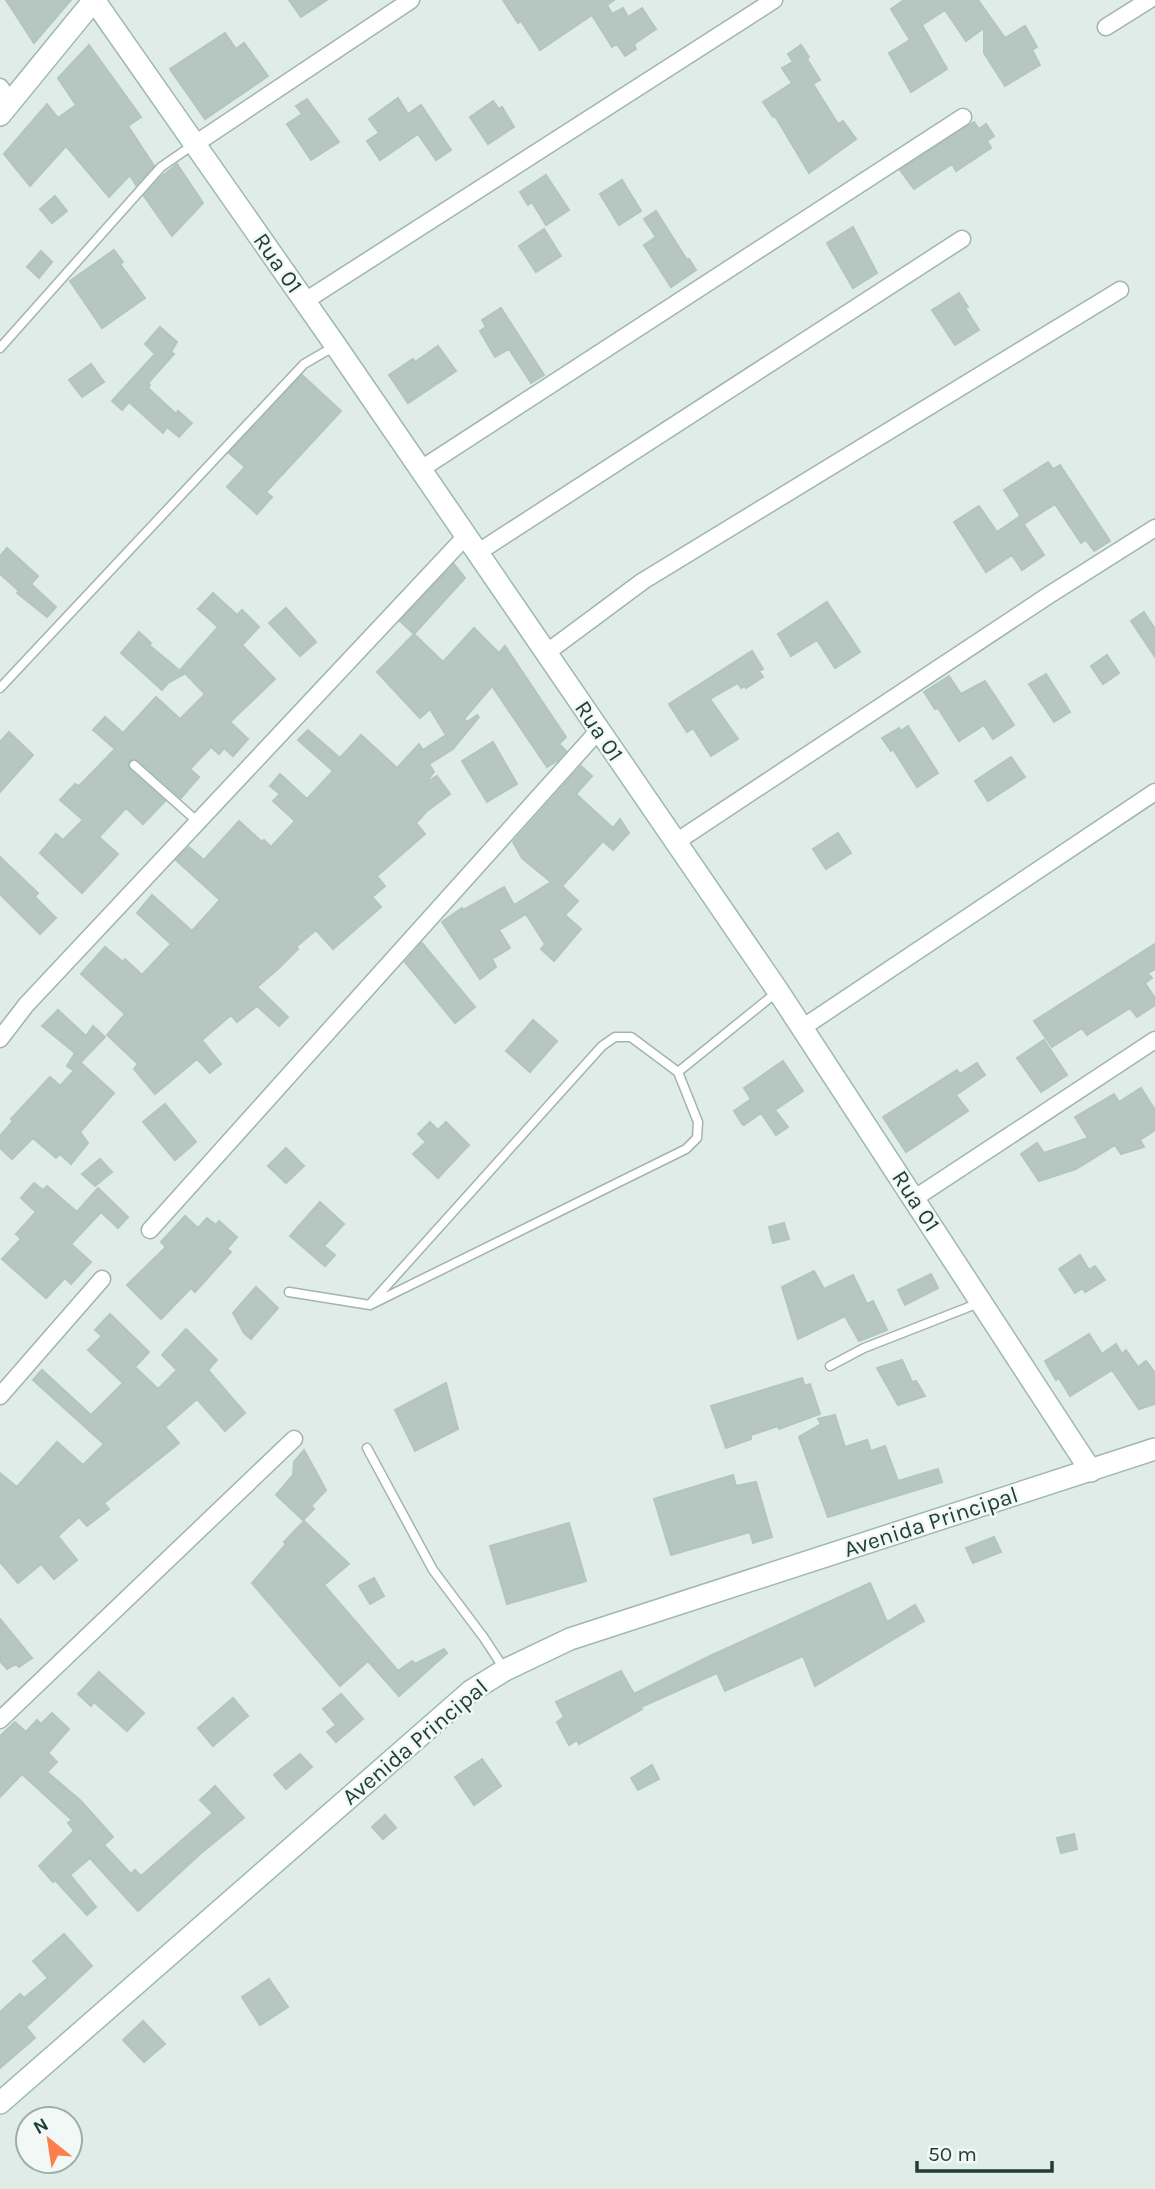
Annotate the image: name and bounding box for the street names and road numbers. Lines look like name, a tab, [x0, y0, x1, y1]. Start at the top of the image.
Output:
street label: Rua 01	[248, 228, 308, 298]
street label: Rua 01	[569, 696, 629, 766]
street label: Rua 01	[886, 1165, 946, 1237]
street label: Avenida Principal	[840, 1481, 1022, 1563]
street label: Avenida Principal	[337, 1673, 493, 1811]

